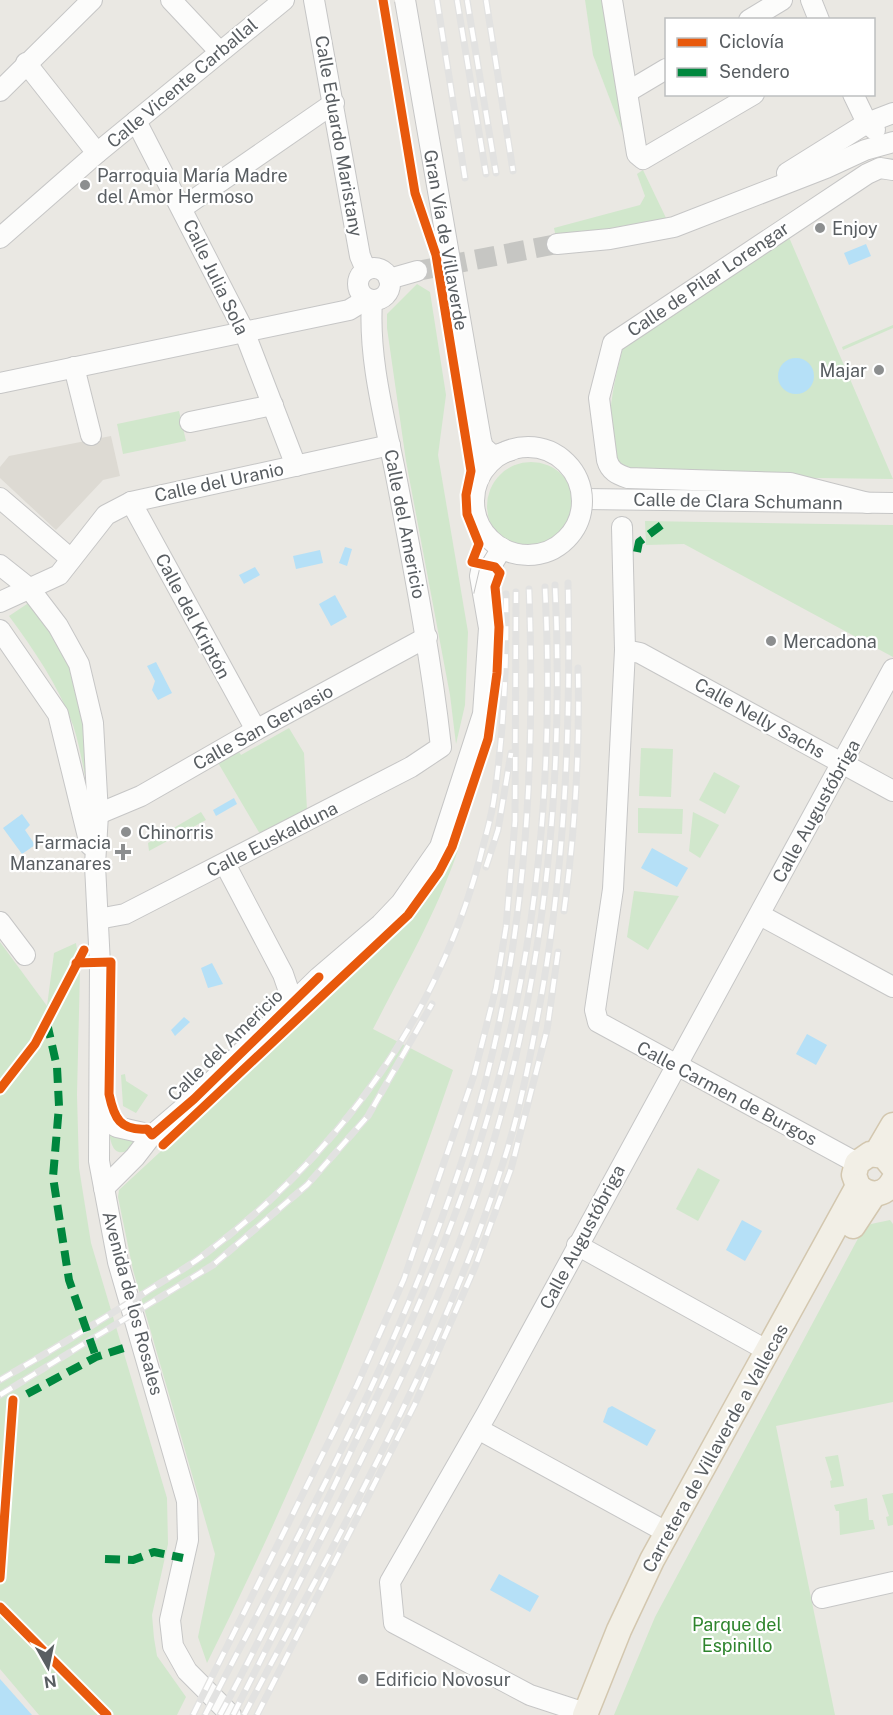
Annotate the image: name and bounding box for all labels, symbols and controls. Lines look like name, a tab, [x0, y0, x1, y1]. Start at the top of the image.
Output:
street label: Calle Vicente Carballal	[103, 14, 261, 152]
legend	[665, 18, 875, 96]
text: Ciclovía	[719, 31, 784, 52]
street label: Calle Eduardo Maristany	[311, 34, 367, 239]
text: Sendero	[719, 61, 790, 82]
street label: Gran Vía de Villaverde	[420, 148, 472, 332]
place label: Parroquia María Madre del Amor Hermoso	[97, 165, 288, 207]
marker: Parroquia María Madre del Amor Hermoso	[78, 178, 92, 192]
street label: Calle Julia Sola	[179, 216, 253, 338]
street label: Calle de Pilar Lorengar	[623, 217, 793, 341]
place label: Enjoy	[832, 218, 878, 239]
marker: Enjoy	[813, 221, 827, 235]
place label: Majar	[819, 360, 867, 381]
marker: Majar	[872, 363, 886, 377]
street label: Calle del Americio	[380, 448, 430, 600]
street label: Calle del Uranio	[152, 458, 286, 506]
street label: Calle de Clara Schumann	[633, 489, 843, 513]
street label: Calle del Kriptón	[151, 550, 235, 682]
place label: Mercadona	[783, 631, 877, 652]
marker: Mercadona	[764, 634, 778, 648]
street label: Calle Nelly Sachs	[691, 673, 829, 763]
street label: Calle San Gervasio	[189, 680, 337, 774]
street label: Calle Augustóbriga	[768, 736, 864, 886]
street label: Calle Euskalduna	[203, 797, 341, 881]
place label: Chinorris	[138, 822, 214, 843]
marker: Chinorris	[119, 825, 133, 839]
place label: Farmacia Manzanares	[10, 832, 111, 874]
marker: Farmacia Manzanares	[116, 845, 130, 859]
street label: Calle del Americio	[163, 985, 287, 1105]
street label: Calle Carmen de Burgos	[633, 1037, 821, 1149]
street label: Calle Augustóbriga	[535, 1161, 629, 1313]
street label: Avenida de los Rosales	[98, 1209, 168, 1397]
street label: Carretera de Villaverde a Vallecas	[638, 1320, 792, 1576]
park label: Parque del Espinillo	[692, 1614, 782, 1656]
north arrow	[18, 1637, 78, 1697]
place label: Edificio Novosur	[375, 1669, 511, 1690]
text: N	[43, 1671, 58, 1692]
marker: Edificio Novosur	[356, 1672, 370, 1686]

